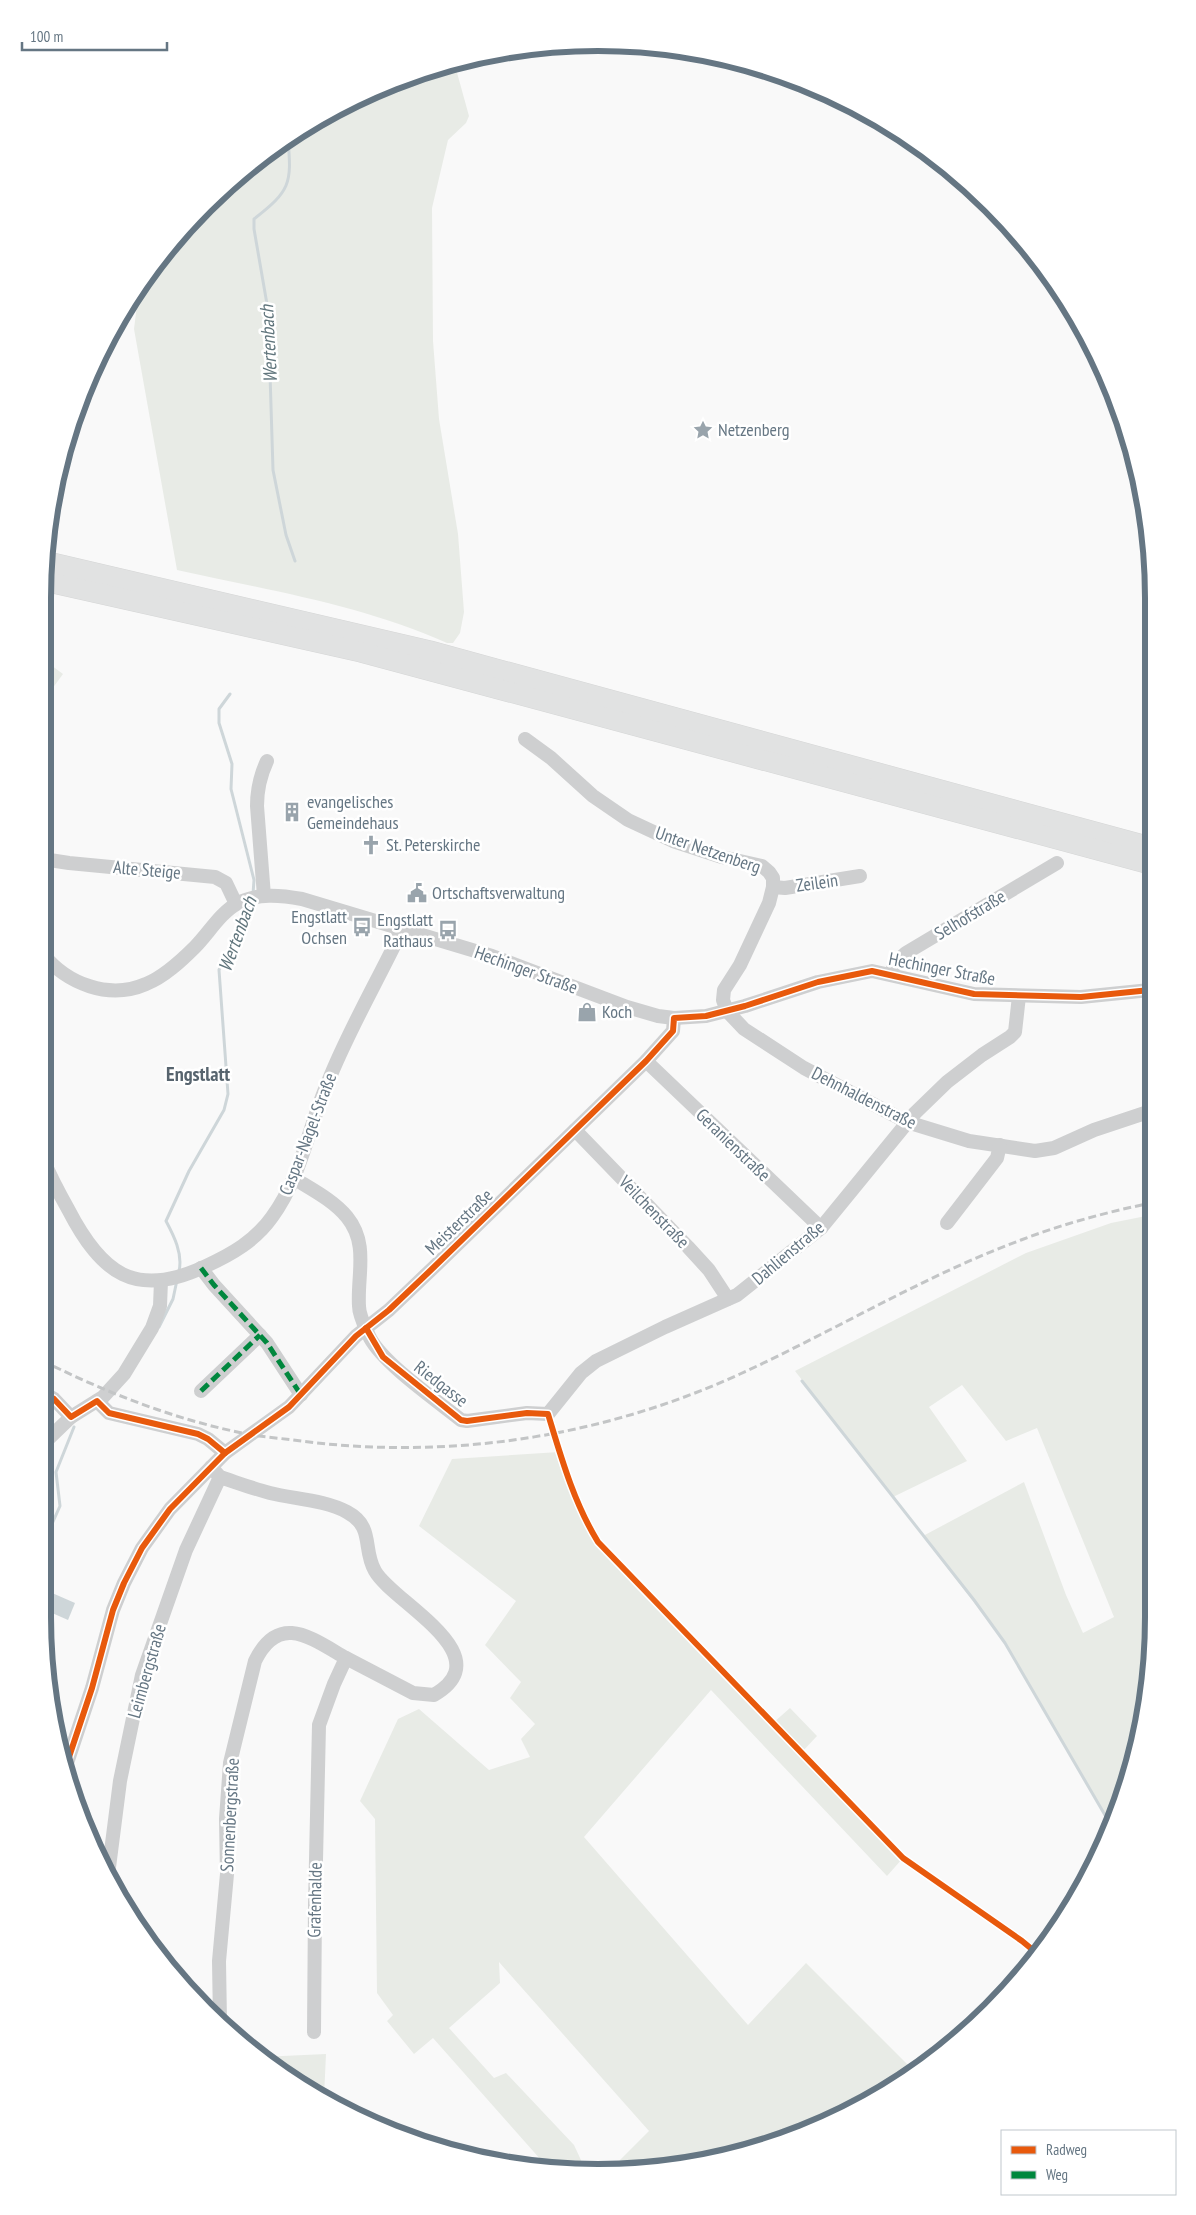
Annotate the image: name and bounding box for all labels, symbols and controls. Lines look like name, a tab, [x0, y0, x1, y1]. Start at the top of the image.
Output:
scale bar	[22, 20, 168, 52]
text: 100 m	[30, 27, 63, 46]
water label: Wertenbach	[254, 303, 282, 383]
place label: Netzenberg	[718, 418, 790, 441]
place icon: Netzenberg	[692, 419, 714, 441]
place label: evangelisches Gemeindehaus	[307, 790, 399, 834]
building icon: evangelisches Gemeindehaus	[281, 801, 303, 823]
street label: Unter Netzenberg	[652, 821, 764, 878]
place label: St. Peterskirche	[386, 833, 480, 856]
church icon: St. Peterskirche	[360, 834, 382, 856]
street label: Alte Steige	[112, 855, 182, 884]
street label: Zeilein	[795, 868, 839, 897]
place label: Ortschaftsverwaltung	[432, 881, 565, 904]
public building icon: Ortschaftsverwaltung	[406, 882, 428, 904]
street label: Selhofstraße	[930, 884, 1009, 945]
water label: Wertenbach	[212, 892, 262, 975]
place label: Engstlatt Ochsen	[291, 905, 347, 949]
place label: Engstlatt Rathaus	[377, 908, 433, 952]
bus stop icon: Engstlatt Ochsen	[351, 916, 373, 938]
bus stop icon: Engstlatt Rathaus	[437, 919, 459, 941]
street label: Hechinger Straße	[471, 940, 581, 999]
street label: Hechinger Straße	[887, 947, 997, 990]
place label: Koch	[602, 1000, 632, 1023]
shop icon: Koch	[576, 1001, 598, 1023]
district label: Engstlatt	[166, 1061, 230, 1087]
street label: Dehnhaldenstraße	[808, 1061, 920, 1134]
street label: Caspar-Nagel-Straße	[274, 1069, 341, 1198]
street label: Geranienstraße	[691, 1103, 775, 1186]
street label: Veilchenstraße	[613, 1170, 695, 1253]
street label: Meisterstraße	[420, 1184, 497, 1260]
street label: Dahlienstraße	[747, 1216, 829, 1290]
street label: Riedgasse	[410, 1355, 473, 1412]
street label: Leimbergstraße	[122, 1621, 171, 1721]
street label: Sonnenbergstraße	[215, 1757, 244, 1872]
street label: Grafenhalde	[302, 1862, 327, 1938]
legend	[1001, 2130, 1176, 2195]
text: Radweg	[1046, 2140, 1087, 2159]
text: Weg	[1046, 2165, 1068, 2184]

